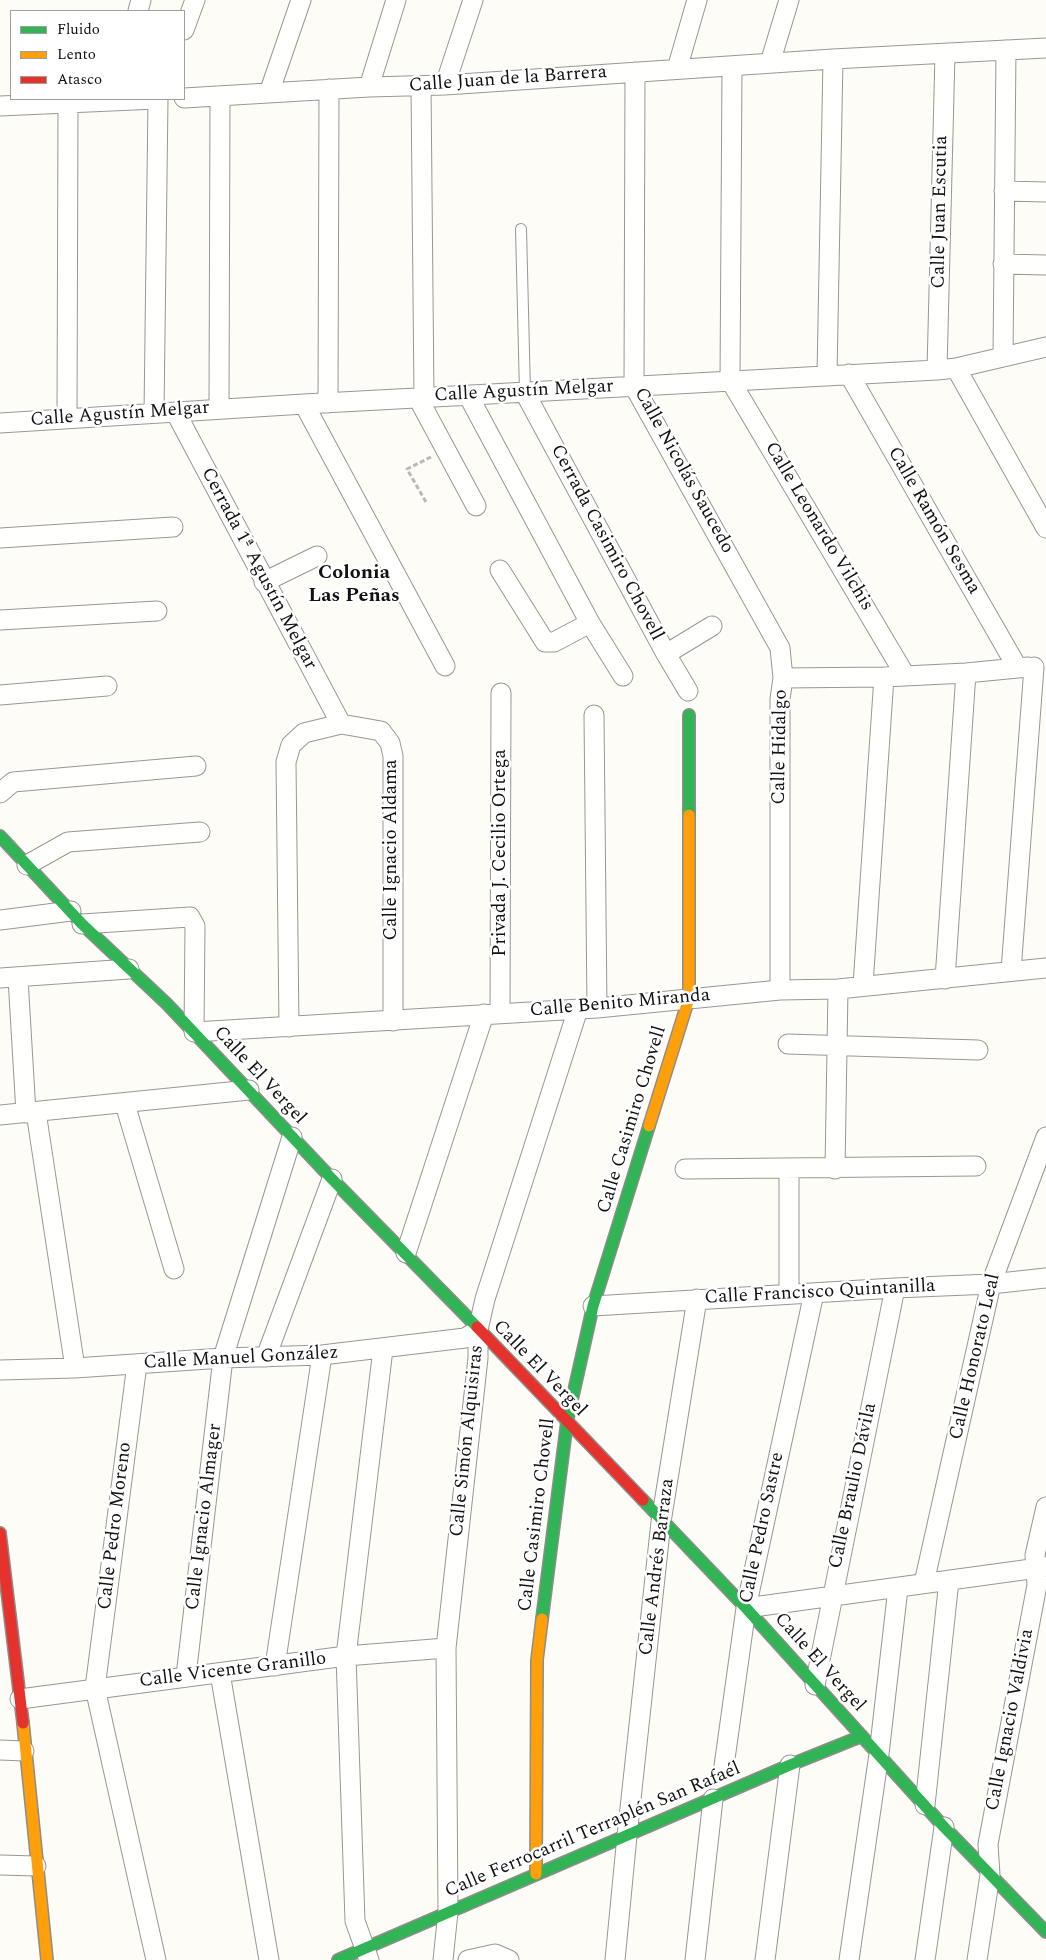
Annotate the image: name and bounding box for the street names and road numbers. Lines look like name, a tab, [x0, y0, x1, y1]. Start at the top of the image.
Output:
street label: Calle Juan de la Barrera	[408, 62, 608, 98]
street label: Calle Juan Escutia	[928, 135, 954, 289]
street label: Calle Agustín Melgar	[434, 376, 614, 408]
street label: Calle Nicolás Saucedo	[628, 384, 738, 558]
street label: Calle Agustín Melgar	[30, 397, 210, 433]
street label: Calle Leonardo Vilchis	[759, 438, 877, 616]
street label: Cerrada Casimiro Chovell	[545, 441, 667, 645]
street label: Calle Ramón Sesma	[882, 443, 984, 599]
street label: Cerrada 1ª Agustín Melgar	[195, 464, 321, 674]
street label: Calle Hidalgo	[769, 689, 793, 805]
street label: Privada J. Cecilio Ortega	[490, 749, 512, 957]
street label: Calle Ignacio Aldama	[381, 759, 403, 941]
street label: Calle Benito Miranda	[529, 985, 711, 1023]
street label: Calle El Vergel	[208, 1022, 310, 1130]
street label: Calle Casimiro Chovell	[594, 1024, 672, 1216]
street label: Calle Honorato Leal	[946, 1272, 1006, 1442]
street label: Calle Francisco Quintanilla	[704, 1276, 936, 1310]
street label: Calle El Vergel	[487, 1316, 591, 1422]
street label: Calle Manuel González	[143, 1343, 339, 1375]
street label: Calle Simón Alquisiras	[447, 1344, 489, 1538]
street label: Calle Braulio Dávila	[825, 1401, 883, 1571]
street label: Calle Casimiro Chovell	[515, 1417, 561, 1613]
street label: Calle Ignacio Almager	[182, 1422, 228, 1612]
street label: Calle Pedro Moreno	[94, 1441, 138, 1611]
street label: Calle Pedro Sastre	[736, 1450, 790, 1606]
street label: Calle Andrés Barraza	[636, 1477, 680, 1657]
street label: Calle El Vergel	[768, 1609, 870, 1717]
street label: Calle Ignacio Valdivia	[982, 1627, 1040, 1813]
street label: Calle Vicente Granillo	[138, 1648, 328, 1694]
street label: Calle Ferrocarril Terraplén San Rafaél	[442, 1758, 744, 1904]

